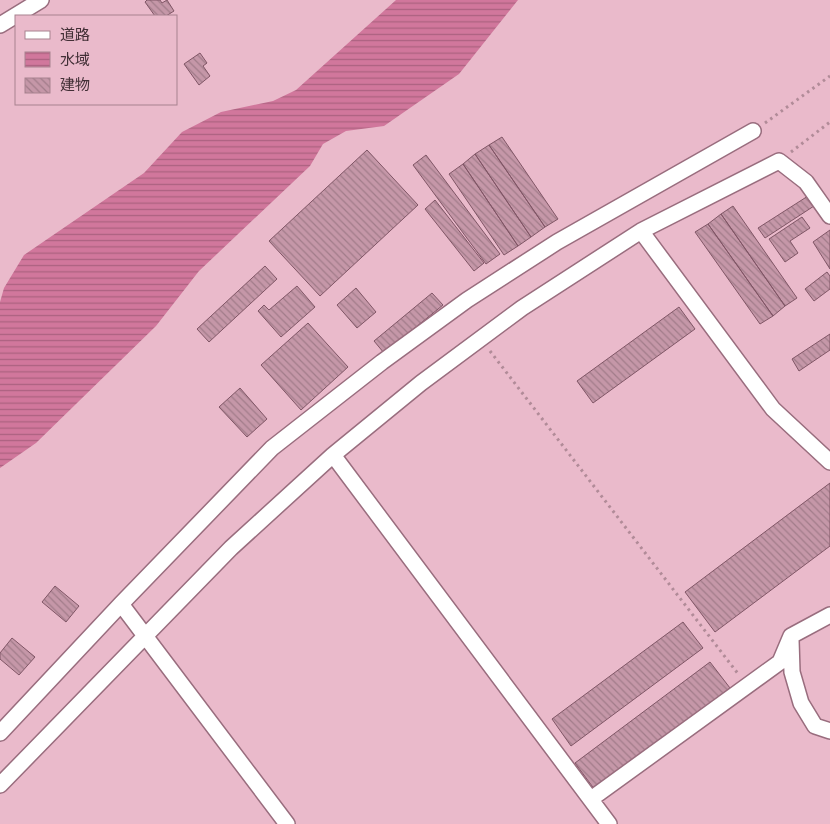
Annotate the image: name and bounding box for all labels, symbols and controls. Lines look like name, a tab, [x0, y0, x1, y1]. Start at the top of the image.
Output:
legend	[15, 15, 178, 105]
text: 道路	[60, 24, 90, 45]
text: 水域	[60, 49, 90, 70]
text: 建物	[60, 74, 90, 95]

